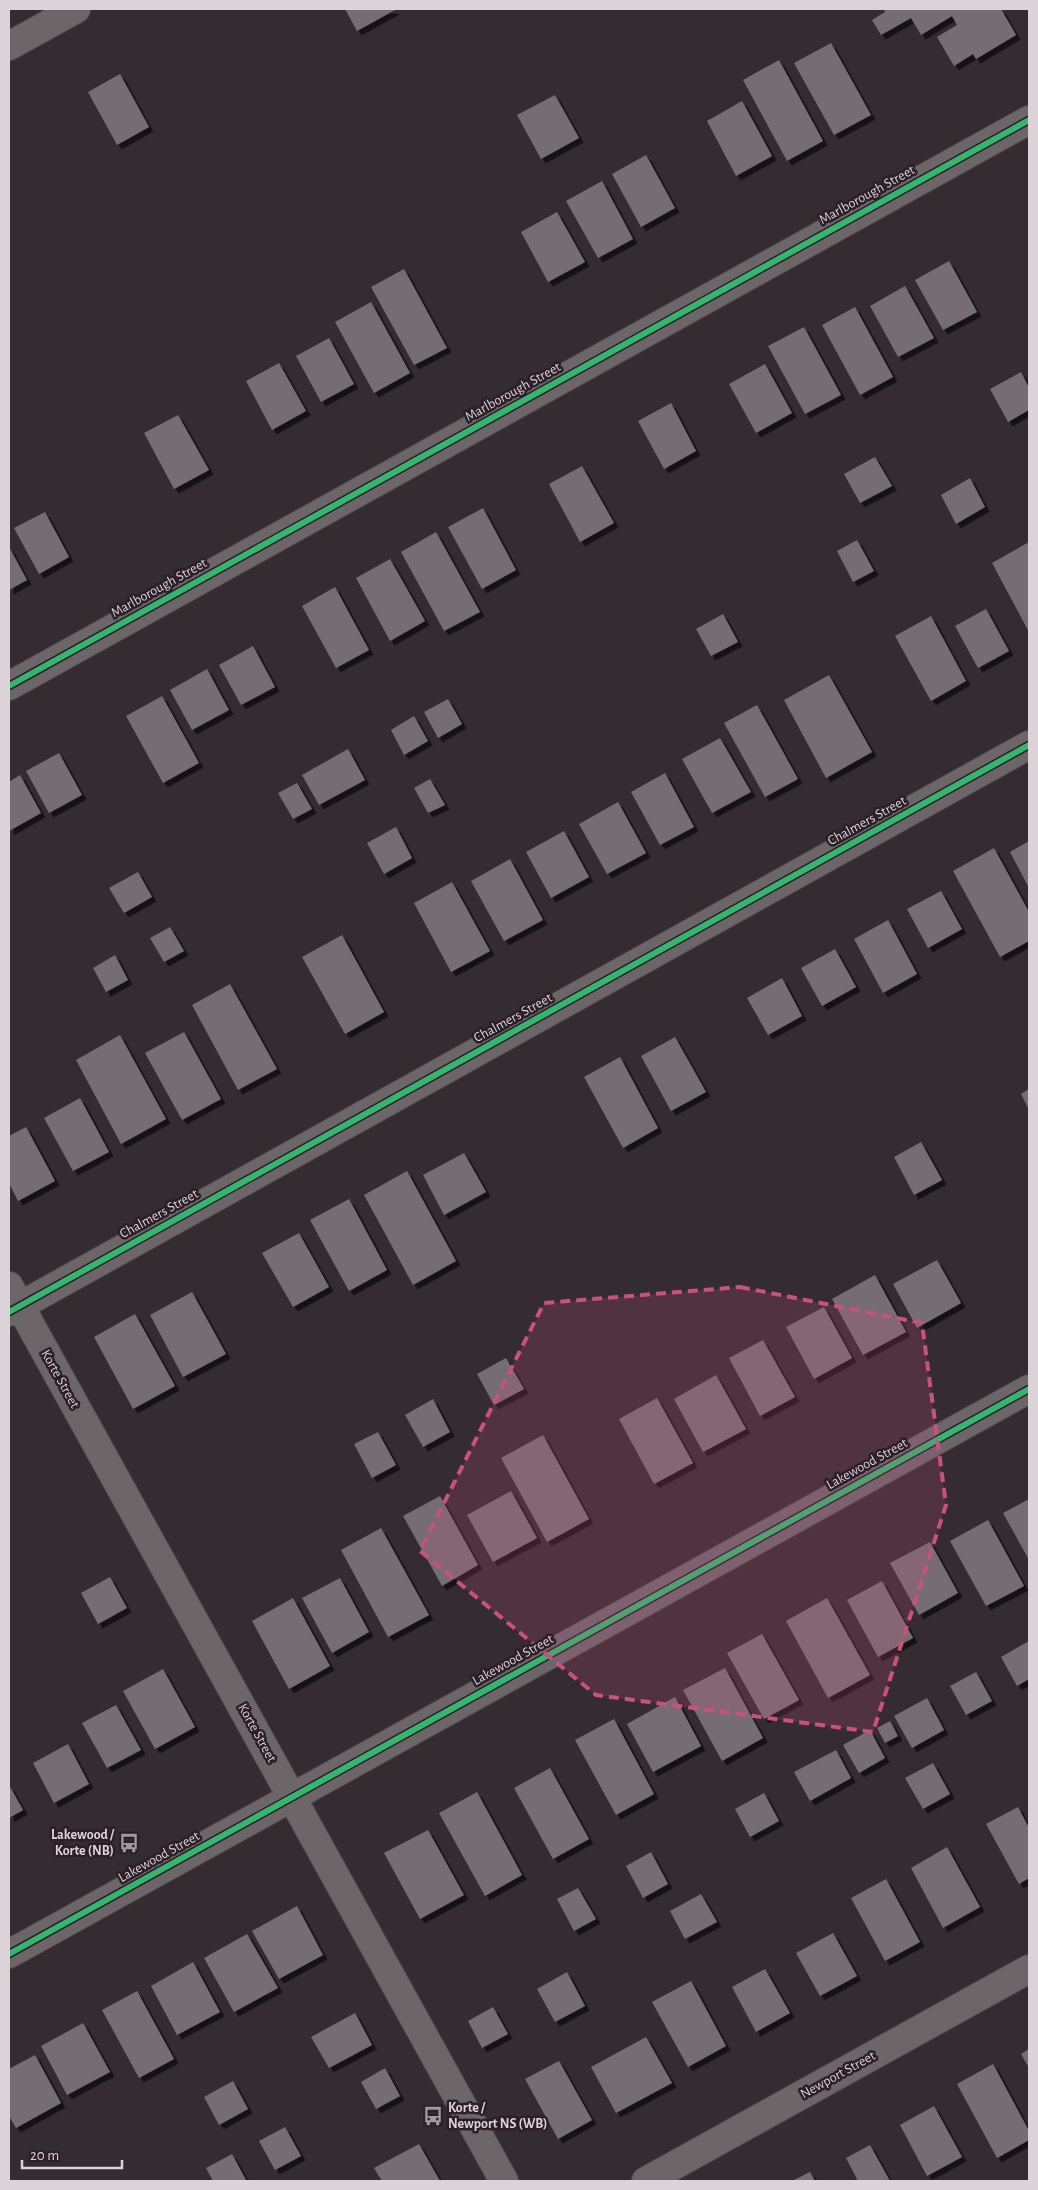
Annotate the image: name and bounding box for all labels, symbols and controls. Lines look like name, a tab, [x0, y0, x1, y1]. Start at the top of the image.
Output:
street label: Marlborough Street	[817, 163, 918, 227]
street label: Marlborough Street	[463, 360, 564, 424]
street label: Marlborough Street	[109, 556, 210, 620]
street label: Chalmers Street	[826, 794, 909, 848]
street label: Chalmers Street	[472, 991, 555, 1045]
street label: Chalmers Street	[118, 1187, 201, 1241]
street label: Korte Street	[38, 1347, 82, 1411]
street label: Lakewood Street	[824, 1436, 910, 1492]
street label: Lakewood Street	[470, 1632, 556, 1688]
street label: Korte Street	[235, 1701, 279, 1765]
place label: Lakewood / Korte (NB)	[51, 1828, 115, 1858]
street label: Lakewood Street	[116, 1829, 202, 1885]
bus stop icon: Lakewood / Korte (NB)	[118, 1832, 140, 1854]
street label: Newport Street	[798, 2048, 878, 2101]
place label: Korte / Newport NS (WB)	[448, 2101, 548, 2131]
bus stop icon: Korte / Newport NS (WB)	[422, 2105, 444, 2127]
scale bar	[22, 2138, 122, 2170]
text: 20 m	[30, 2148, 59, 2163]

